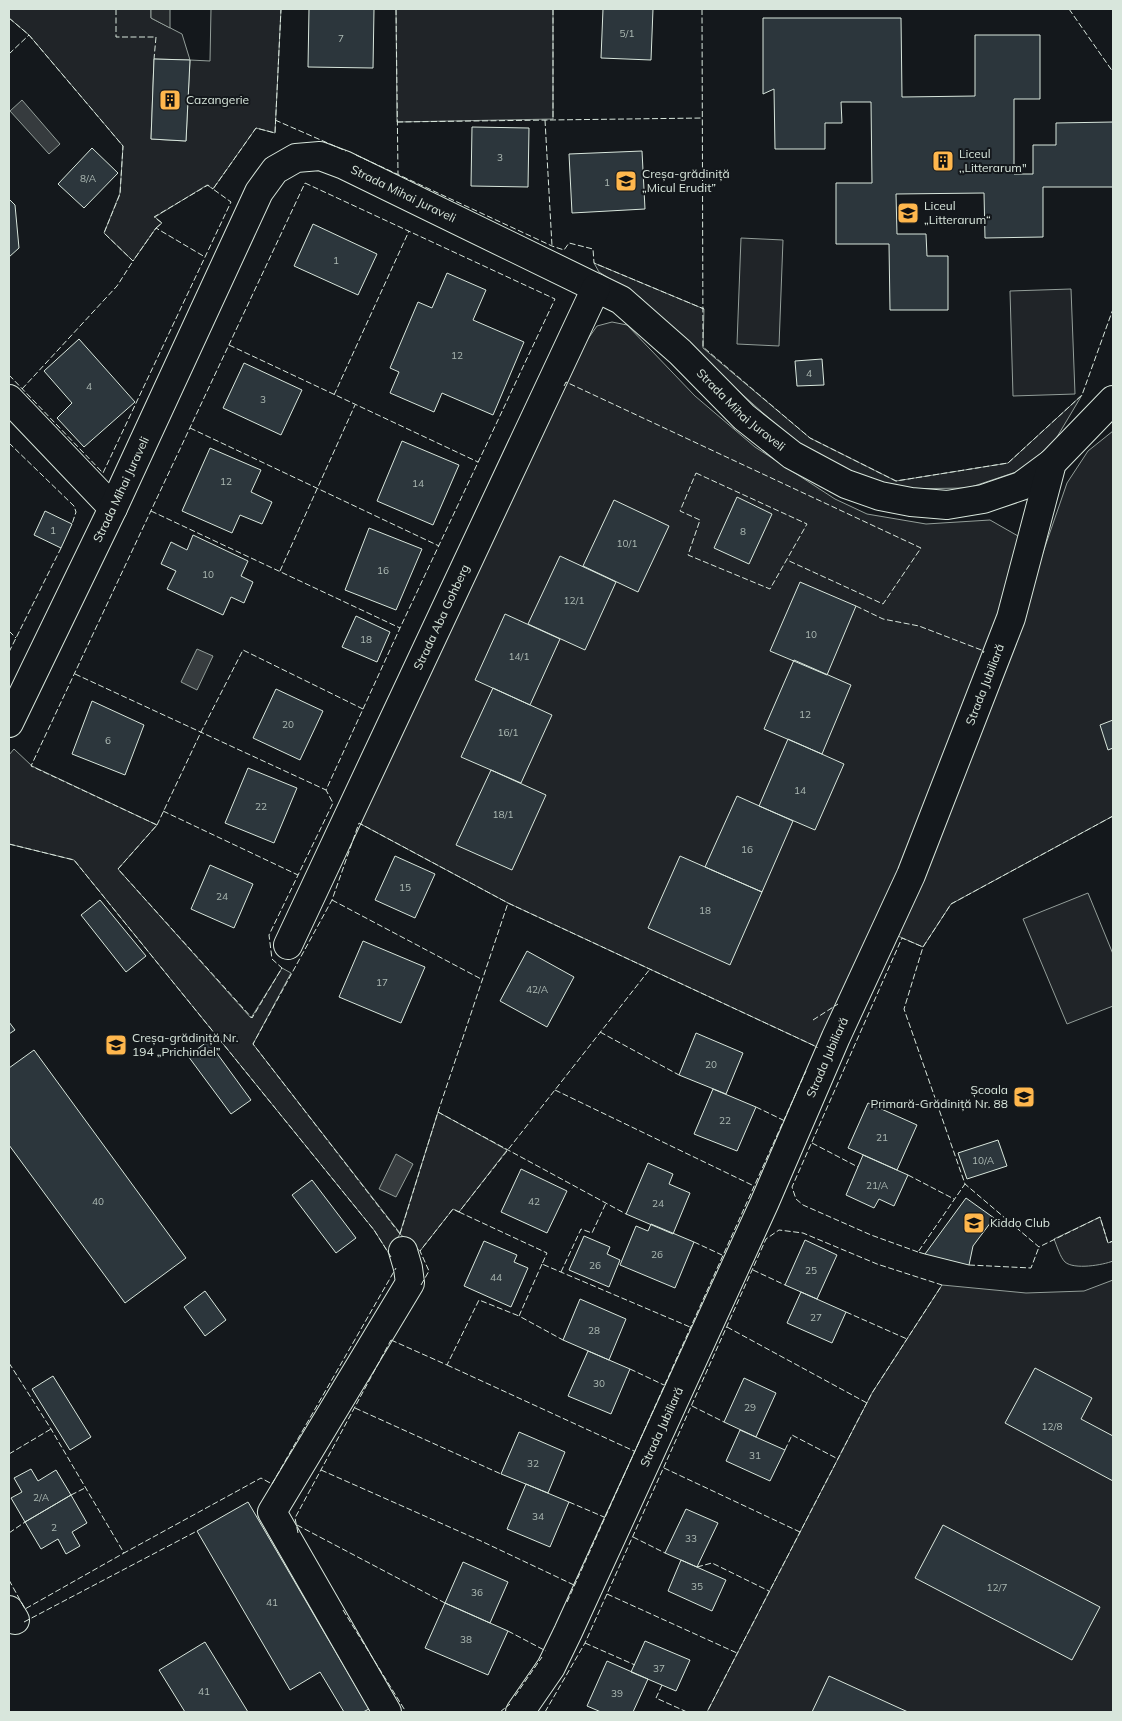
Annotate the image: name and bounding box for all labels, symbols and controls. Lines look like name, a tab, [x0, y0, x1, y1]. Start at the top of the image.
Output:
house number: 5/1	[620, 27, 634, 40]
house number: 7	[338, 32, 344, 45]
building icon: Cazangerie	[158, 88, 182, 112]
place label: Cazangerie	[186, 92, 249, 107]
place label: Liceul ,,Litterarum"	[959, 146, 1027, 175]
building icon: Liceul ,,Litterarum"	[931, 149, 955, 173]
house number: 3	[497, 151, 503, 164]
street label: Strada Mihai Juraveli	[349, 162, 459, 225]
place label: Creșa-grădiniță „Micul Erudit”	[642, 166, 730, 195]
school or university icon: Creșa-grădiniță „Micul Erudit”	[614, 169, 638, 193]
house number: 8/A	[80, 172, 97, 185]
house number: 1	[604, 176, 610, 189]
place label: Liceul „Litterarum“	[924, 198, 991, 227]
school or university icon: Liceul „Litterarum“	[896, 201, 920, 225]
house number: 1	[333, 254, 339, 267]
house number: 12	[451, 349, 463, 362]
street label: Strada Mihai Juraveli	[694, 365, 789, 454]
house number: 4	[806, 367, 812, 380]
house number: 4	[86, 380, 92, 393]
house number: 3	[260, 393, 266, 406]
street label: Strada Mihai Juraveli	[90, 434, 152, 545]
house number: 12	[220, 475, 232, 488]
house number: 14	[412, 477, 424, 490]
house number: 1	[50, 524, 56, 537]
house number: 8	[740, 525, 746, 538]
house number: 10/1	[617, 537, 637, 550]
street label: Strada Aba Gohberg	[410, 562, 472, 672]
house number: 16	[377, 564, 389, 577]
house number: 10	[202, 568, 214, 581]
house number: 12/1	[564, 594, 584, 607]
house number: 10	[805, 628, 817, 641]
house number: 18	[360, 633, 372, 646]
street label: Strada Jubiliară	[962, 642, 1007, 727]
house number: 14/1	[509, 650, 529, 663]
house number: 12	[799, 708, 811, 721]
house number: 20	[282, 718, 294, 731]
house number: 16/1	[498, 726, 518, 739]
house number: 6	[105, 734, 111, 747]
house number: 14	[794, 784, 806, 797]
house number: 22	[255, 800, 267, 813]
house number: 18/1	[493, 808, 513, 821]
house number: 16	[741, 843, 753, 856]
house number: 15	[399, 881, 411, 894]
house number: 24	[216, 890, 228, 903]
house number: 18	[699, 904, 711, 917]
house number: 17	[376, 976, 388, 989]
house number: 42/A	[526, 983, 549, 996]
street label: Strada Jubiliară	[803, 1015, 851, 1100]
place label: Creșa-grădiniță Nr. 194 „Prichindel”	[132, 1030, 239, 1059]
school or university icon: Creșa-grădiniță Nr. 194 „Prichindel”	[104, 1033, 128, 1057]
house number: 20	[705, 1058, 717, 1071]
place label: Școala Primară-Grădiniță Nr. 88	[871, 1082, 1008, 1112]
school or university icon: Școala Primară-Grădiniță Nr. 88	[1012, 1085, 1036, 1109]
house number: 22	[719, 1114, 731, 1127]
house number: 21	[876, 1131, 888, 1144]
house number: 10/A	[972, 1154, 995, 1167]
house number: 21/A	[866, 1179, 889, 1192]
house number: 40	[92, 1195, 104, 1208]
house number: 42	[528, 1195, 540, 1208]
house number: 24	[652, 1197, 664, 1210]
school or university icon: Kiddo Club	[962, 1211, 986, 1235]
place label: Kiddo Club	[990, 1215, 1050, 1230]
house number: 26	[651, 1248, 663, 1261]
house number: 26	[589, 1259, 601, 1272]
house number: 25	[805, 1264, 817, 1277]
house number: 44	[490, 1271, 502, 1284]
house number: 27	[810, 1311, 822, 1324]
house number: 28	[588, 1324, 600, 1337]
house number: 30	[593, 1377, 605, 1390]
street label: Strada Jubiliară	[637, 1385, 686, 1469]
house number: 29	[744, 1401, 756, 1414]
house number: 12/8	[1042, 1420, 1062, 1433]
house number: 31	[749, 1449, 761, 1462]
house number: 32	[527, 1457, 539, 1470]
house number: 2/A	[33, 1491, 50, 1504]
house number: 34	[532, 1510, 544, 1523]
house number: 2	[51, 1521, 57, 1534]
house number: 33	[685, 1532, 697, 1545]
house number: 35	[691, 1580, 703, 1593]
house number: 12/7	[987, 1581, 1007, 1594]
house number: 36	[471, 1586, 483, 1599]
house number: 41	[266, 1596, 278, 1609]
house number: 38	[460, 1633, 472, 1646]
house number: 37	[653, 1662, 665, 1675]
house number: 41	[198, 1685, 210, 1698]
house number: 39	[611, 1687, 623, 1700]

